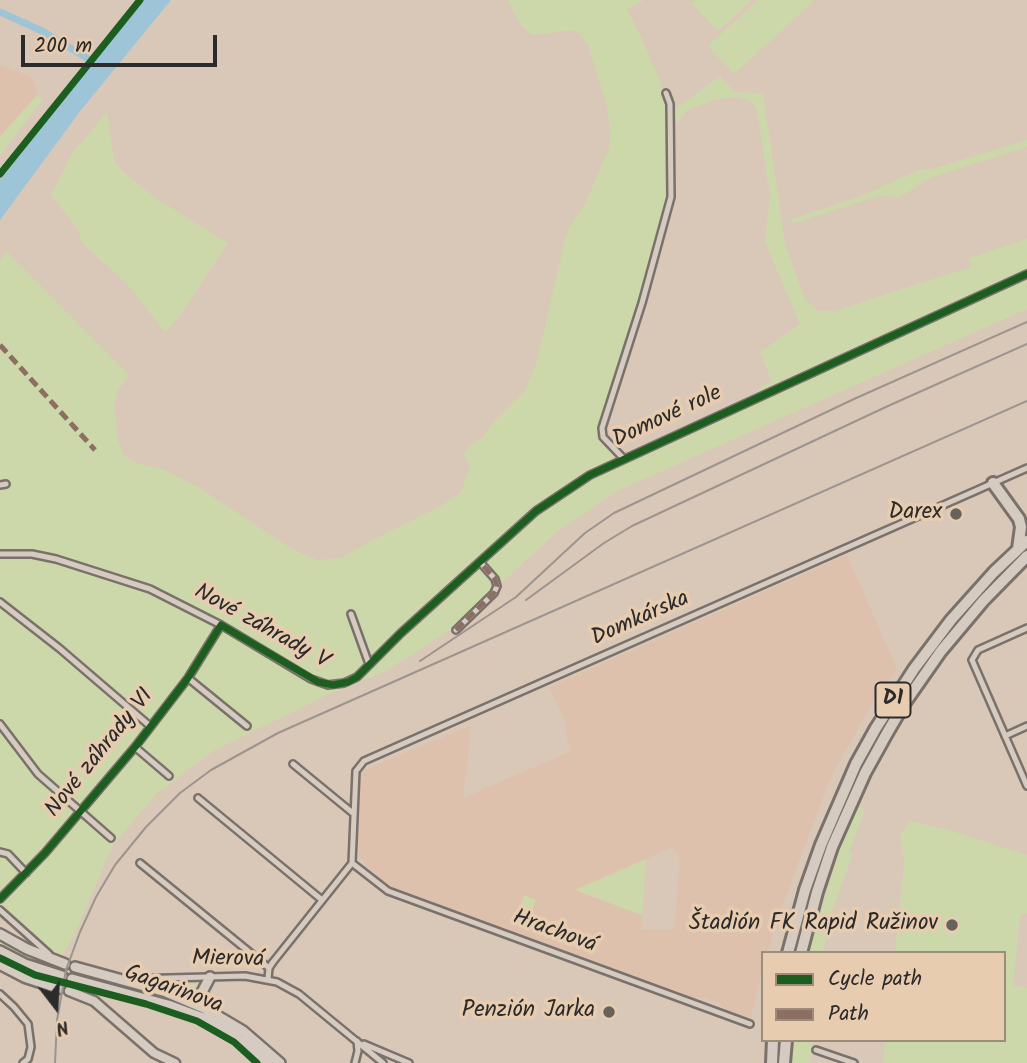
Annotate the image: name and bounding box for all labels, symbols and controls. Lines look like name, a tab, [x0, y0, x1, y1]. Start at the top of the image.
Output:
scale bar	[24, 21, 220, 65]
text: 200 m	[34, 30, 92, 63]
street label: Domové role	[609, 381, 727, 455]
place label: Darex	[889, 500, 942, 528]
marker: Darex	[948, 506, 964, 522]
street label: Nové záhrady V	[189, 579, 333, 677]
street label: Domkárska	[588, 586, 694, 654]
road number: D1	[876, 682, 910, 718]
street label: Nové záhrady VI	[41, 684, 161, 824]
street label: Hrachová	[508, 905, 600, 961]
place label: Štadión FK Rapid Ružinov	[689, 911, 938, 939]
marker: Štadión FK Rapid Ružinov	[944, 917, 960, 933]
street label: Mierová	[191, 947, 265, 975]
legend	[761, 951, 1006, 1042]
street label: Gagarinova	[120, 960, 226, 1022]
text: Cycle path	[828, 963, 922, 996]
north arrow	[21, 972, 91, 1042]
place label: Penzión Jarka	[462, 998, 595, 1026]
text: Path	[828, 998, 869, 1031]
marker: Penzión Jarka	[601, 1004, 617, 1020]
text: N	[52, 1011, 72, 1043]

